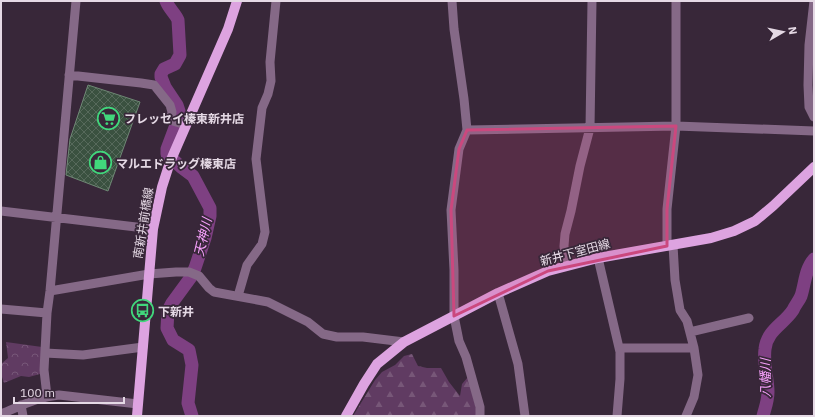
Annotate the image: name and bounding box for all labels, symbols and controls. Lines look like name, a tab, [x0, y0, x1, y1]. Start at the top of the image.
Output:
north arrow	[763, 12, 803, 52]
text: N	[785, 25, 800, 35]
supermarket icon: フレッセイ榛東新井店	[95, 105, 121, 131]
place label: フレッセイ榛東新井店	[124, 111, 244, 126]
shop icon: マルエドラッグ榛東店	[88, 150, 114, 176]
place label: マルエドラッグ榛東店	[116, 156, 236, 171]
street label: 南新井前橋線	[130, 186, 156, 260]
water label: 天神川	[190, 214, 216, 258]
street label: 新井下室田線	[538, 235, 612, 269]
bus stop icon: 下新井	[129, 298, 155, 324]
place label: 下新井	[158, 304, 194, 319]
water label: 八幡川	[757, 357, 774, 398]
scale bar	[14, 379, 124, 405]
text: 100 m	[20, 385, 55, 400]

